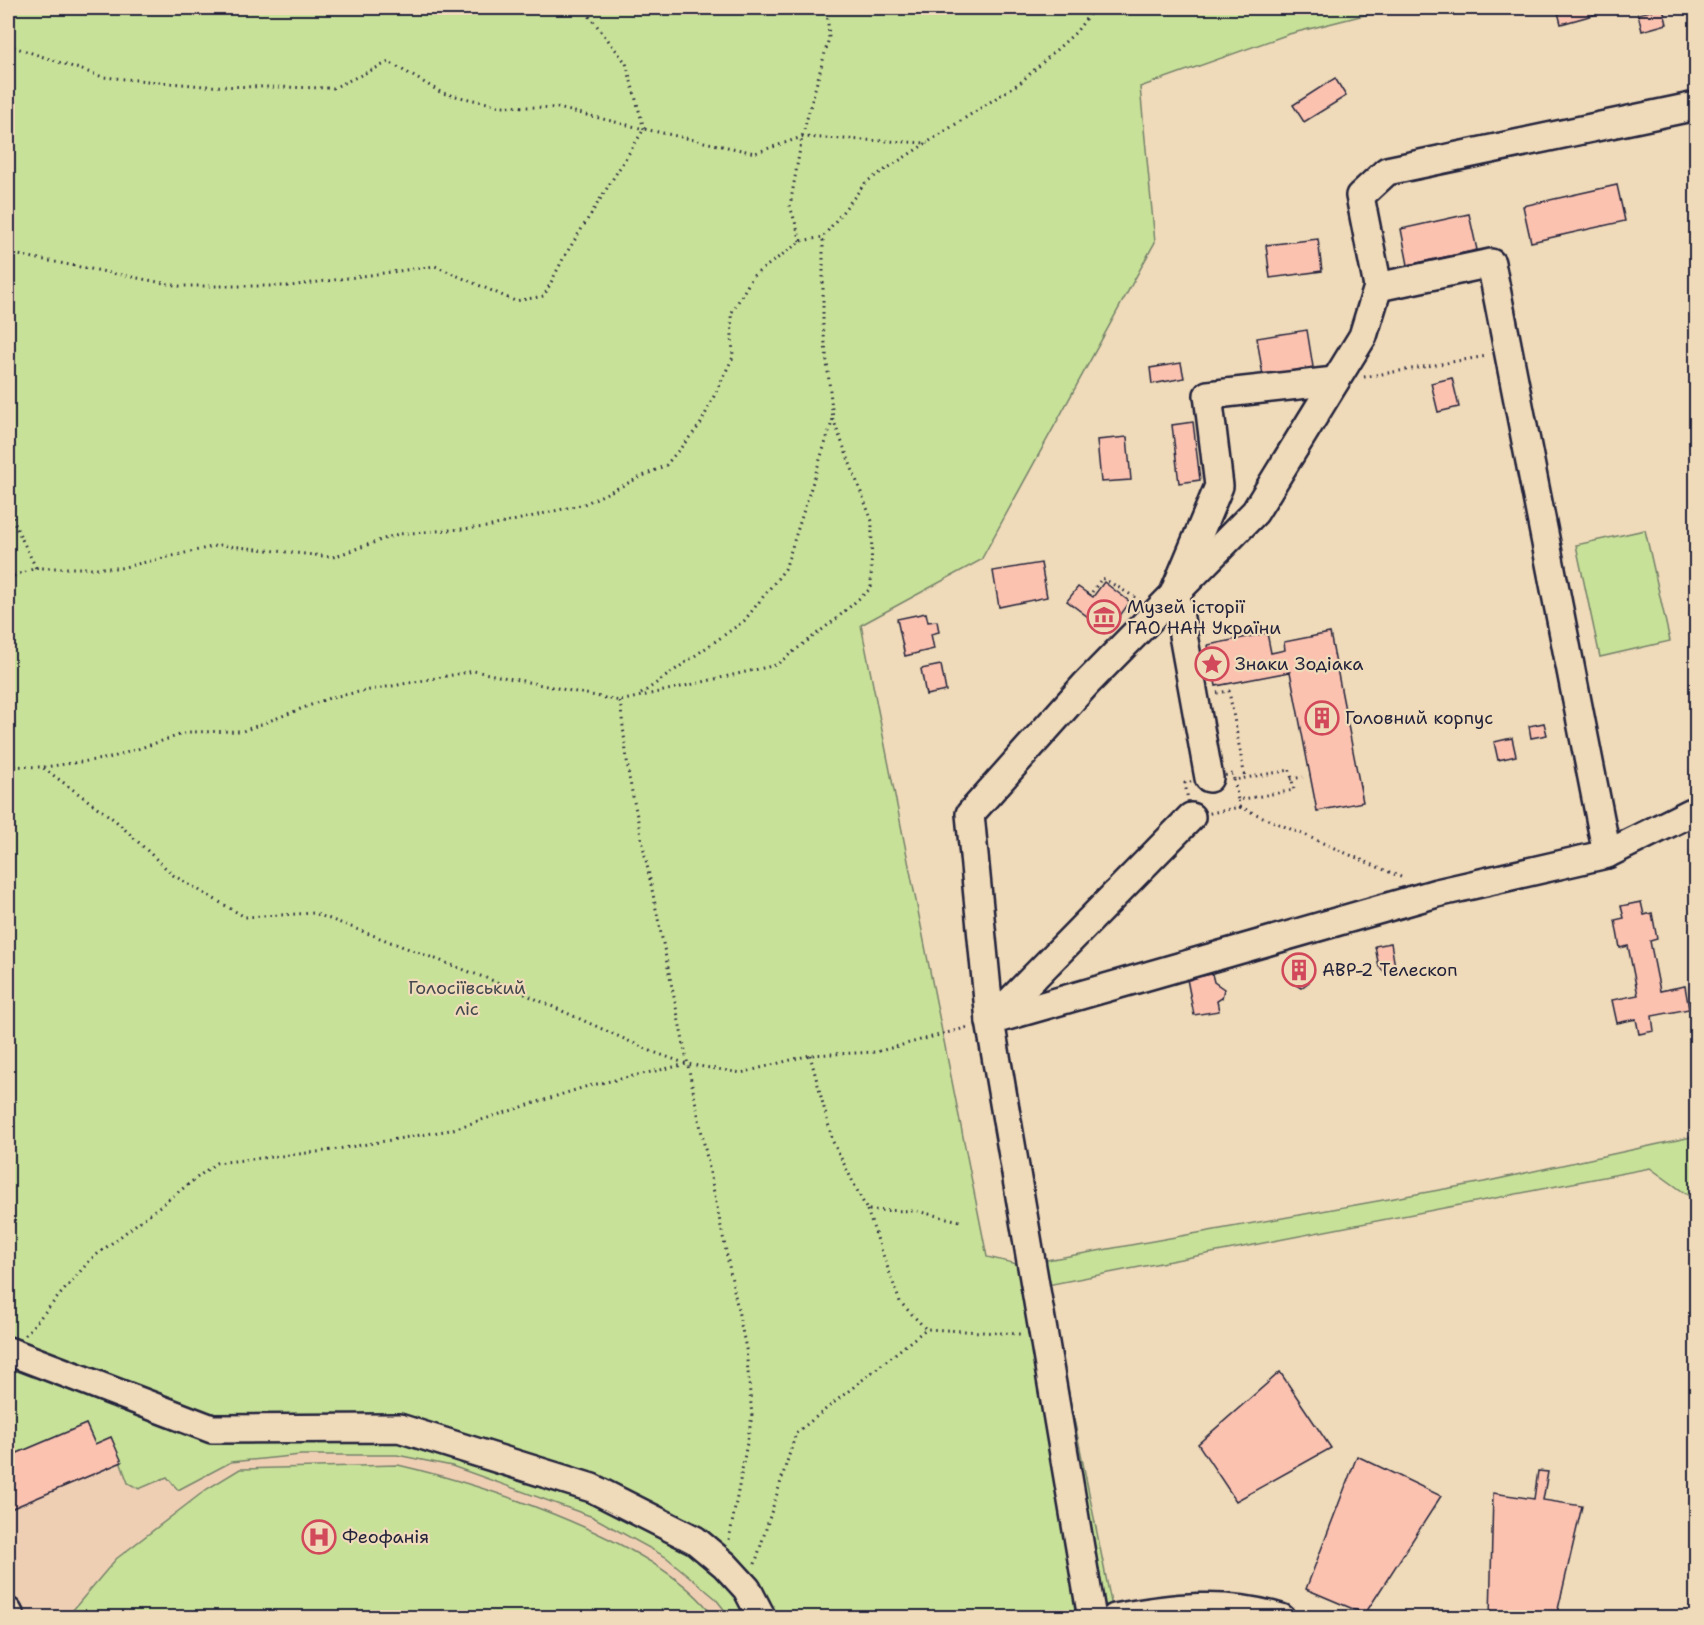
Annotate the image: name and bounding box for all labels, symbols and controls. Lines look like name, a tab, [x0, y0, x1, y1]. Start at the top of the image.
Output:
place label: Музей історії ГАО НАН України	[1127, 595, 1281, 640]
museum icon: Музей історії ГАО НАН України	[1086, 599, 1122, 635]
place icon: Знаки Зодіака	[1194, 646, 1230, 682]
place label: Знаки Зодіака	[1235, 652, 1363, 676]
building icon: Головний корпус	[1304, 700, 1340, 736]
place label: Головний корпус	[1345, 706, 1493, 730]
building icon: АВР-2 Телескоп	[1281, 952, 1317, 988]
place label: АВР-2 Телескоп	[1322, 958, 1457, 982]
park label: Голосіївський ліс	[408, 976, 526, 1021]
hospital icon: Феофанія	[301, 1519, 337, 1555]
place label: Феофанія	[342, 1525, 429, 1549]

